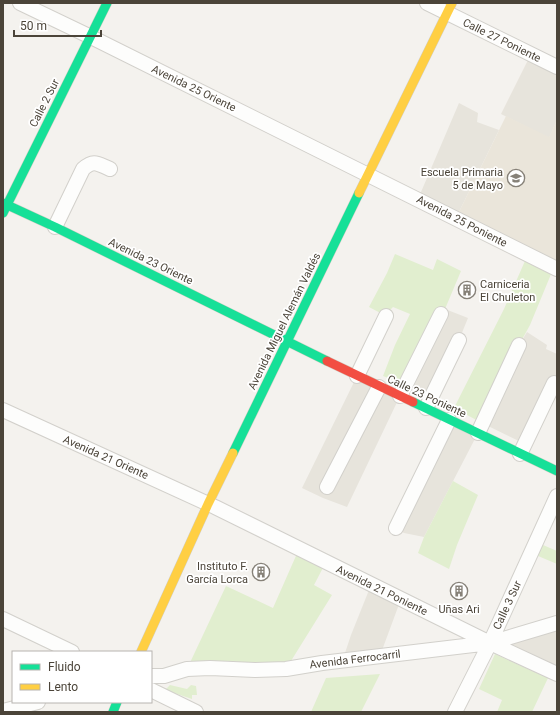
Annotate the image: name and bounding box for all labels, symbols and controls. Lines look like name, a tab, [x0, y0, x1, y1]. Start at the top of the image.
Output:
scale bar	[14, 12, 101, 38]
street label: Calle 27 Poniente	[461, 16, 543, 65]
text: 50 m	[20, 19, 47, 33]
street label: Avenida 25 Oriente	[150, 62, 238, 115]
street label: Calle 2 Sur	[27, 77, 62, 129]
place label: Escuela Primaria 5 de Mayo	[421, 166, 503, 192]
school or university icon: Escuela Primaria 5 de Mayo	[506, 168, 526, 188]
street label: Avenida 25 Poniente	[414, 193, 509, 250]
street label: Avenida 23 Oriente	[107, 235, 195, 288]
street label: Avenida Miguel Alemán Valdés	[246, 250, 323, 392]
place label: Carniceria El Chuleton	[480, 278, 535, 304]
building icon: Carniceria El Chuleton	[457, 280, 477, 300]
street label: Calle 23 Poniente	[385, 373, 468, 420]
street label: Avenida 21 Oriente	[61, 433, 151, 482]
place label: Instituto F. García Lorca	[186, 560, 248, 586]
building icon: Instituto F. García Lorca	[251, 562, 271, 582]
street label: Avenida 21 Poniente	[334, 563, 430, 618]
street label: Calle 3 Sur	[491, 579, 525, 632]
building icon: Uñas Ari	[449, 581, 469, 601]
place label: Uñas Ari	[438, 603, 480, 616]
street label: Avenida Ferrocarril	[309, 647, 401, 672]
legend	[12, 651, 152, 703]
text: Fluido	[48, 660, 81, 674]
text: Lento	[48, 680, 78, 694]

